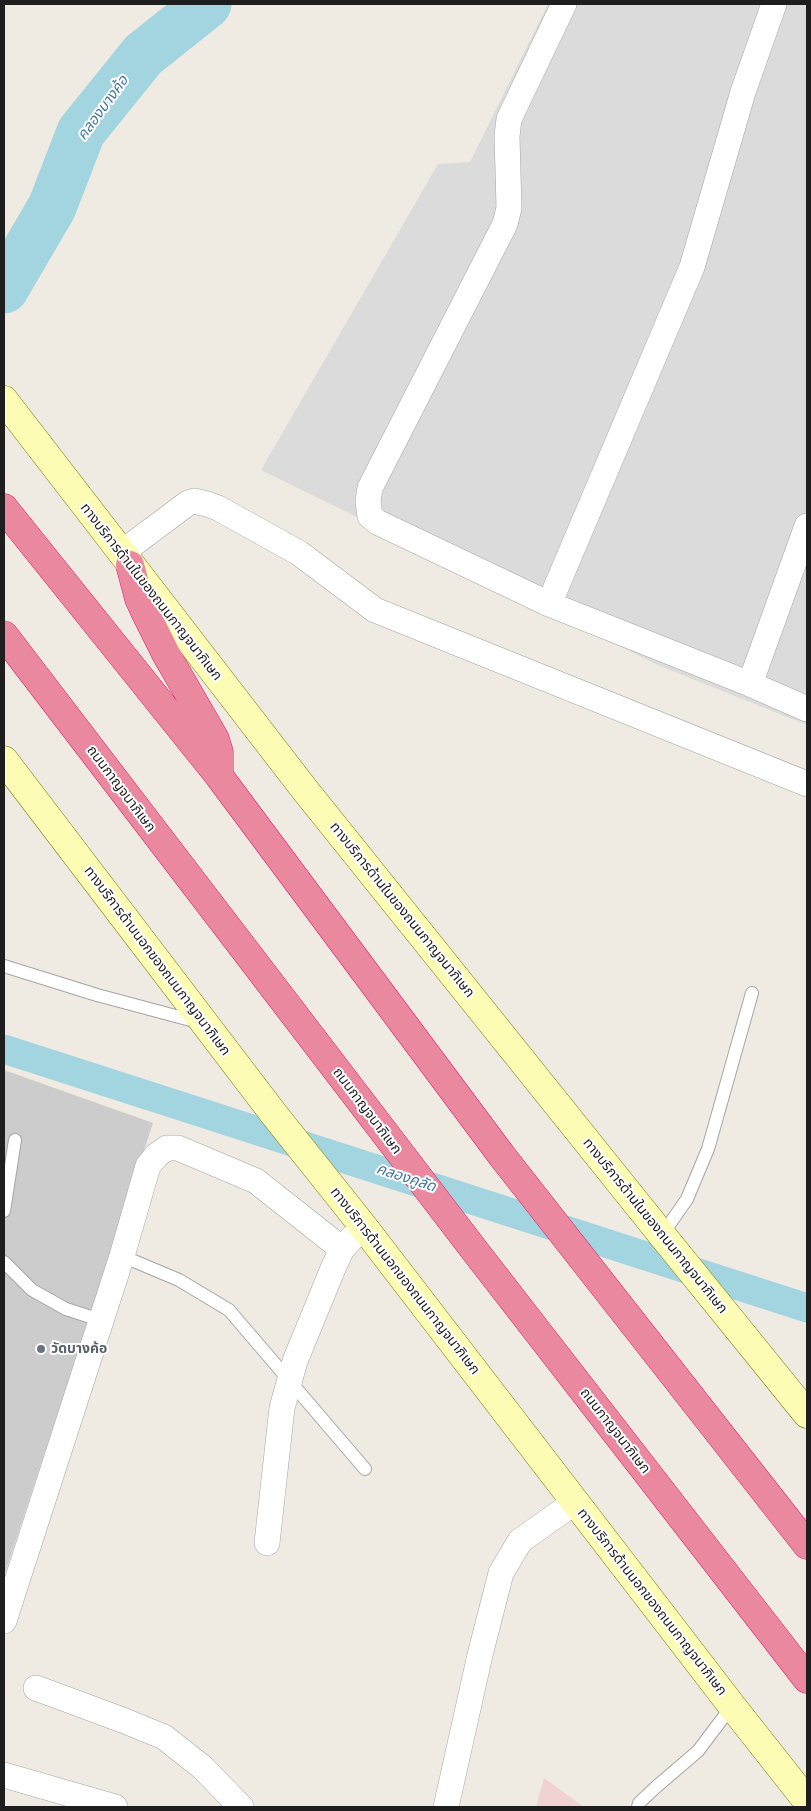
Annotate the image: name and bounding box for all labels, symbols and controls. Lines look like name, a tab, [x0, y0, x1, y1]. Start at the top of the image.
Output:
water label: คลองบางค้อ	[74, 72, 132, 144]
street label: ทางบริการด้านในของถนนกาญจนาภิเษก	[77, 500, 225, 684]
street label: ถนนกาญจนาภิเษก	[83, 742, 159, 836]
street label: ทางบริการด้านในของถนนกาญจนาภิเษก	[326, 819, 478, 1001]
street label: ทางบริการด้านนอกของถนนกาญจนาภิเษก	[80, 863, 234, 1059]
street label: ถนนกาญจนาภิเษก	[329, 1064, 405, 1158]
street label: ทางบริการด้านในของถนนกาญจนาภิเษก	[579, 1135, 731, 1317]
water label: คลองคูลัด	[374, 1160, 438, 1196]
street label: ทางบริการด้านนอกของถนนกาญจนาภิเษก	[327, 1184, 483, 1378]
place label: วัดบางค้อ	[51, 1341, 107, 1357]
marker: วัดบางค้อ	[35, 1343, 47, 1355]
street label: ถนนกาญจนาภิเษก	[576, 1385, 654, 1477]
street label: ทางบริการด้านนอกของถนนกาญจนาภิเษก	[574, 1505, 730, 1699]

